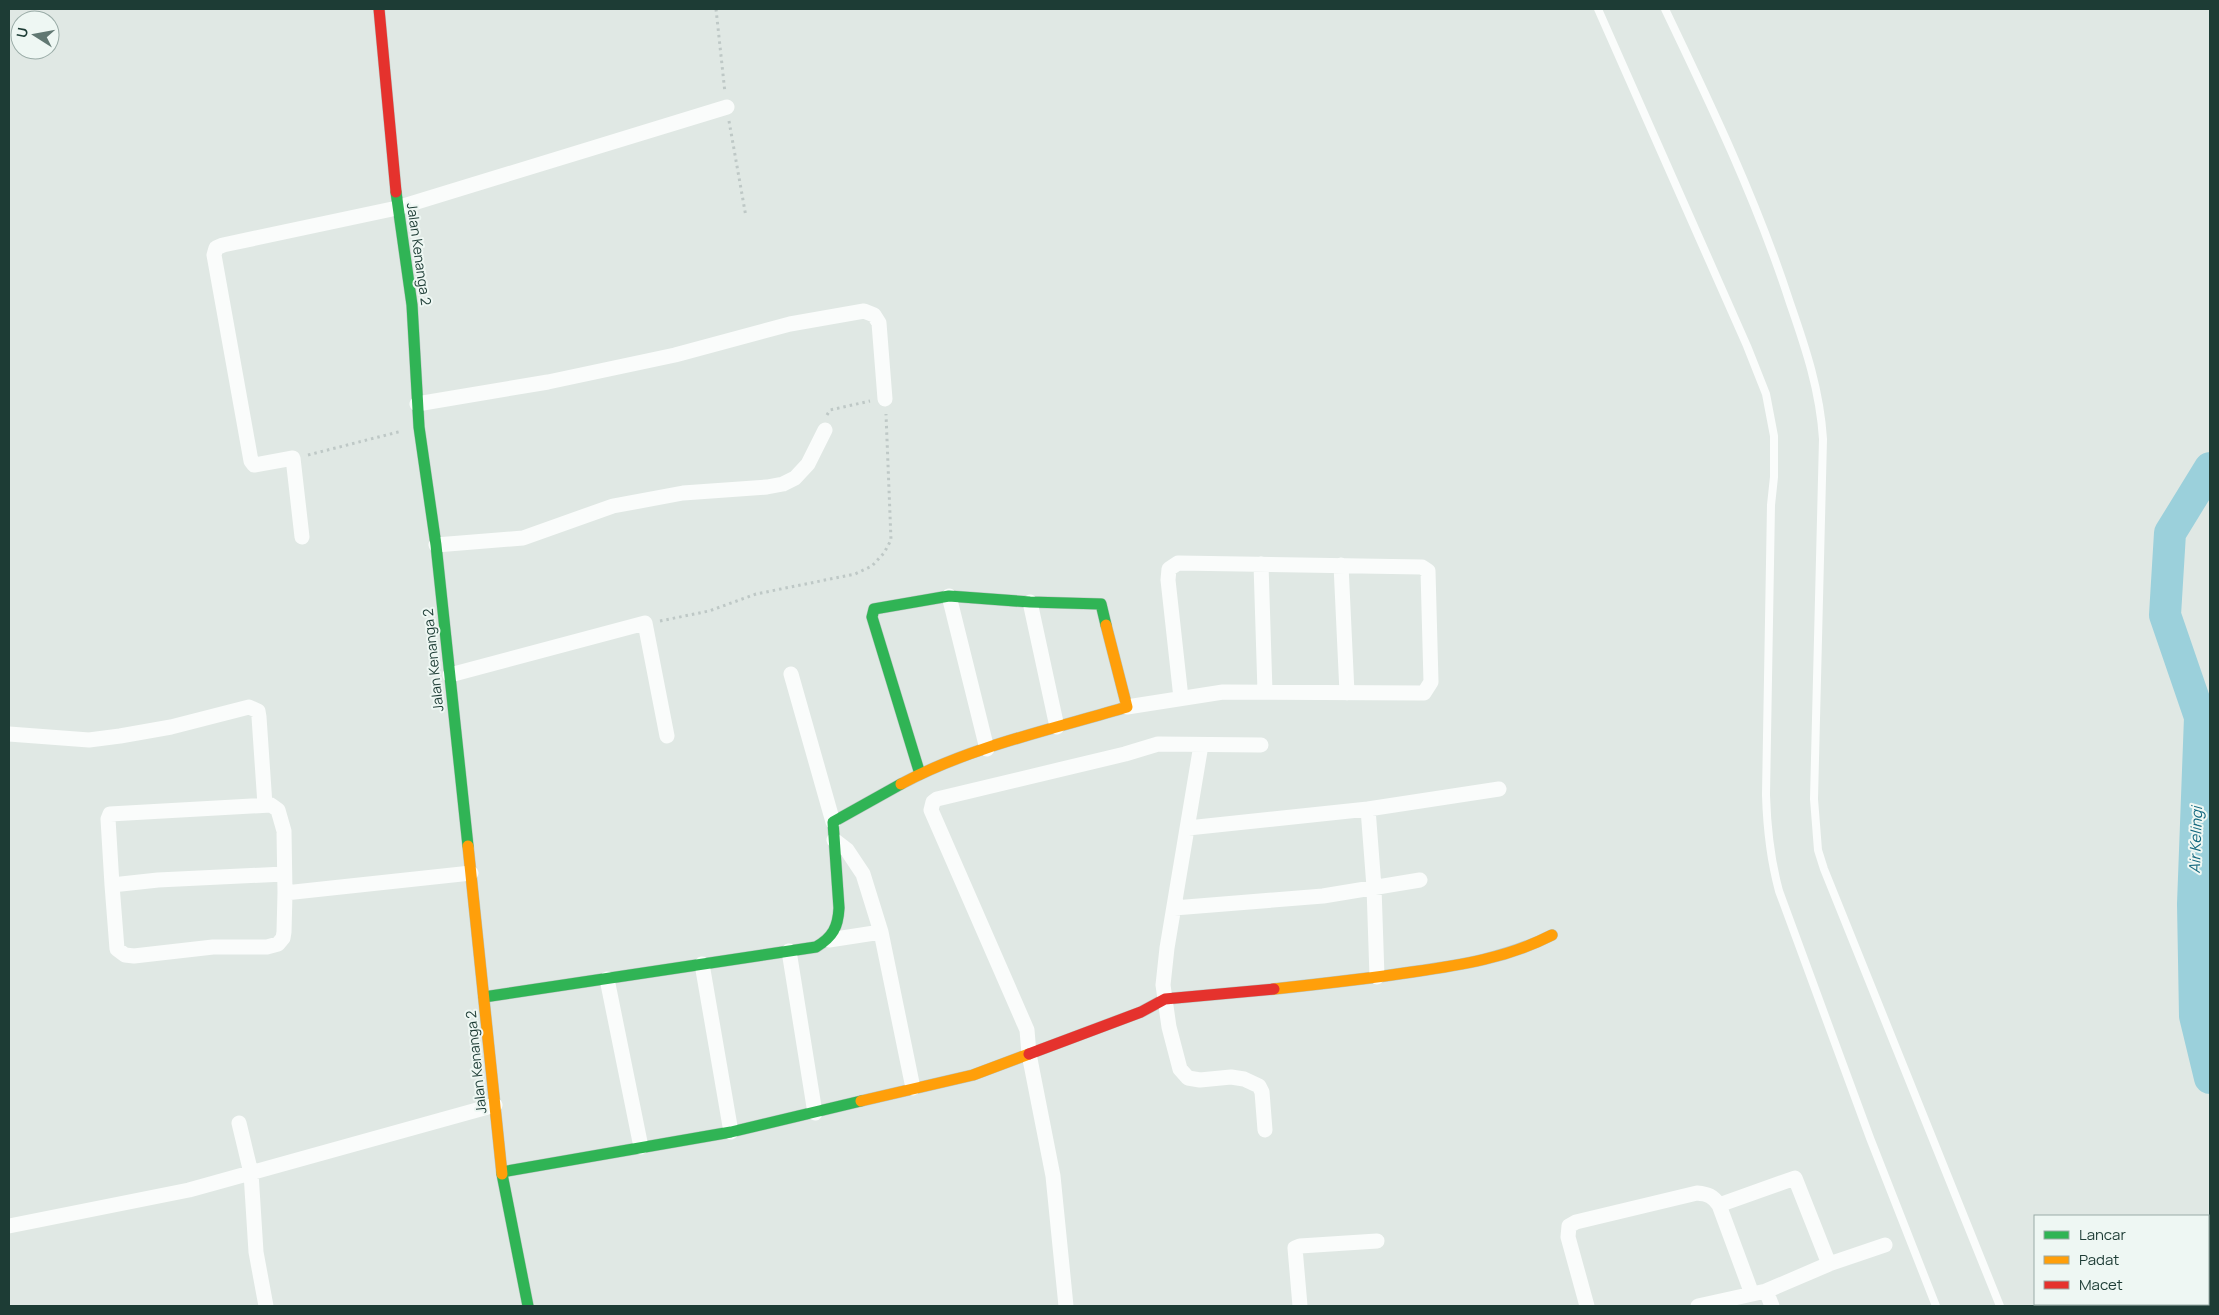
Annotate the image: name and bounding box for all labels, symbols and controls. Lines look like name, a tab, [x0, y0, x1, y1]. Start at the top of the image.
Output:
north arrow	[10, 10, 60, 60]
text: U	[11, 26, 32, 39]
street label: Jalan Kenanga 2	[403, 201, 436, 306]
street label: Jalan Kenanga 2	[418, 608, 447, 712]
water label: Air Kelingi	[2184, 804, 2207, 874]
street label: Jalan Kenanga 2	[461, 1010, 490, 1114]
legend	[2034, 1215, 2209, 1305]
text: Lancar	[2079, 1224, 2126, 1245]
text: Padat	[2079, 1249, 2119, 1270]
text: Macet	[2079, 1274, 2123, 1295]

